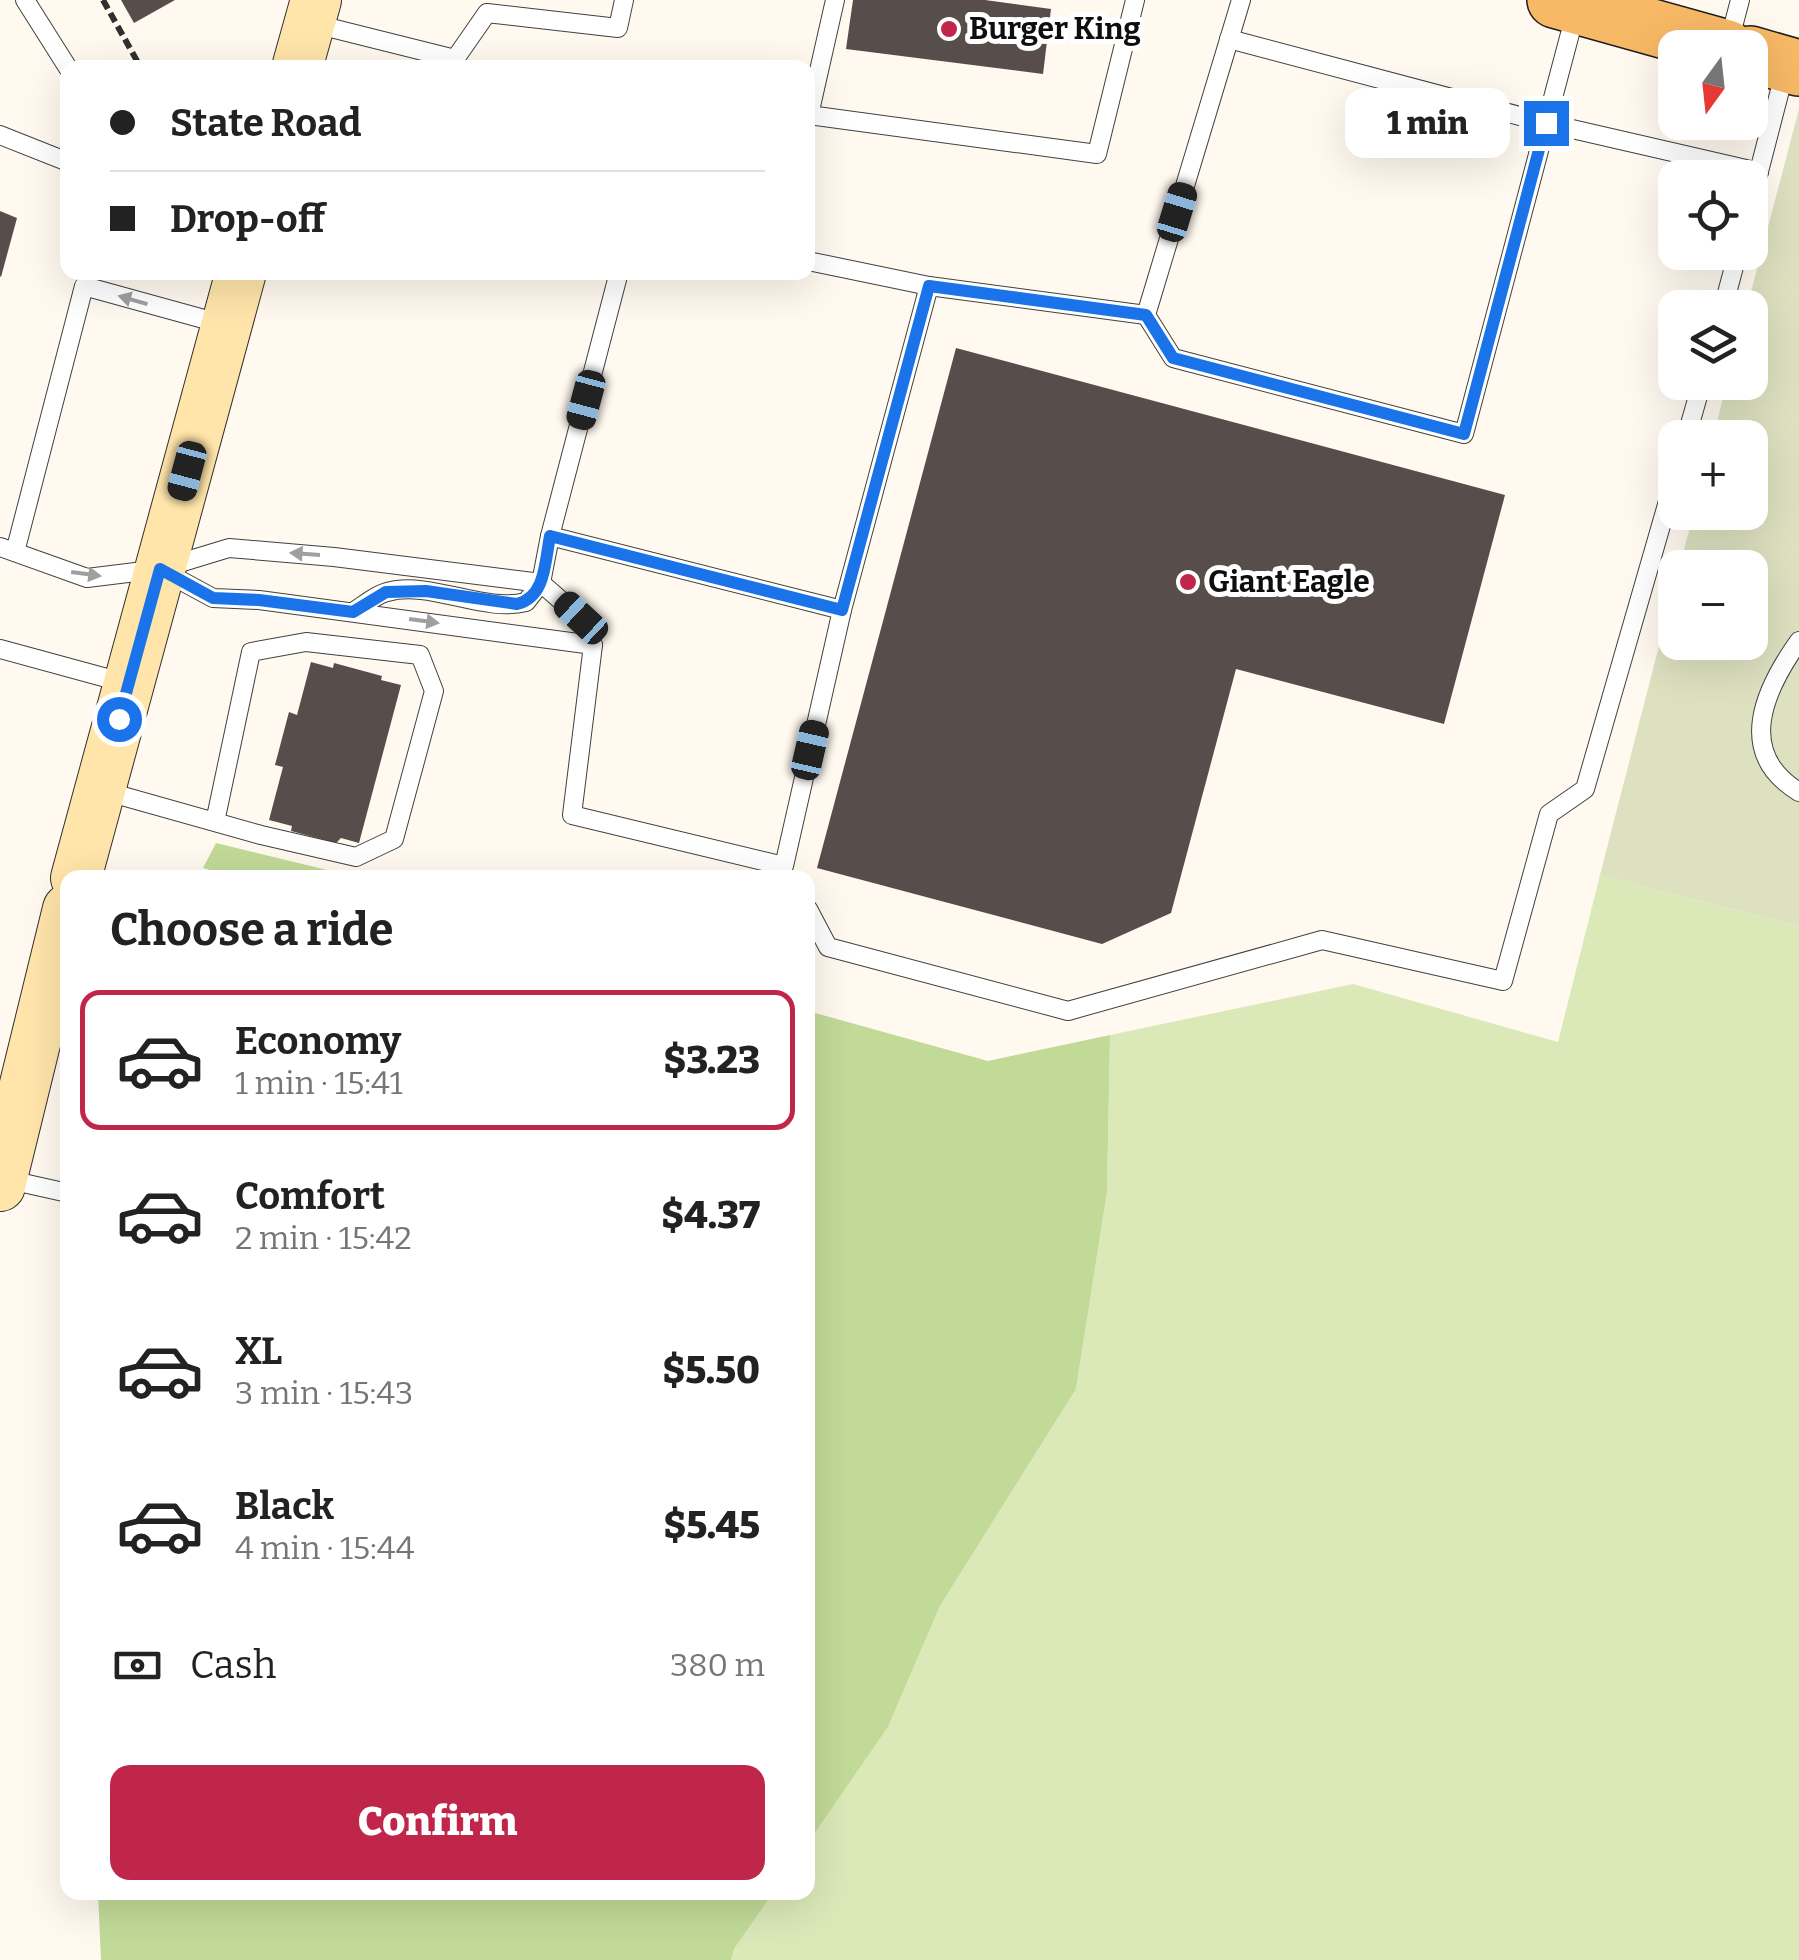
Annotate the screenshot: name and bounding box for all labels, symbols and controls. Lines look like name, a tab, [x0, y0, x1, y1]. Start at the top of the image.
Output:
place label: Burger King	[969, 11, 1141, 47]
marker: Burger King	[938, 18, 960, 40]
north arrow	[1658, 30, 1768, 140]
map controls	[1658, 30, 1768, 660]
callout: 1 min	[1346, 88, 1511, 158]
text: State Road	[170, 100, 361, 146]
route end	[1524, 101, 1569, 146]
text: 1 min	[1387, 104, 1468, 142]
button: locate	[1658, 160, 1768, 270]
car	[1154, 179, 1200, 245]
text: Drop-off	[170, 196, 325, 242]
button: layers	[1658, 290, 1768, 400]
one-way arrow	[117, 291, 148, 307]
car	[564, 367, 608, 433]
button: +	[1658, 420, 1768, 530]
car	[165, 438, 209, 504]
one-way arrow	[289, 546, 320, 562]
button: −	[1658, 550, 1768, 660]
place label: Giant Eagle	[1208, 564, 1370, 600]
one-way arrow	[71, 566, 102, 582]
marker: Giant Eagle	[1177, 571, 1199, 593]
car	[549, 587, 613, 649]
one-way arrow	[408, 613, 440, 629]
route start	[97, 697, 142, 742]
car	[789, 717, 831, 783]
text: Choose a ride	[110, 903, 393, 957]
icon: car	[115, 1015, 205, 1105]
text: Economy	[235, 1018, 401, 1064]
text: $3.23	[664, 1037, 760, 1083]
text: 1 min · 15:41	[235, 1064, 403, 1102]
icon: car	[115, 1170, 205, 1260]
text: Comfort	[235, 1173, 385, 1219]
text: $4.37	[661, 1192, 760, 1238]
text: 2 min · 15:42	[235, 1219, 412, 1257]
icon: car	[115, 1325, 205, 1415]
text: XL	[235, 1328, 282, 1374]
text: $5.50	[663, 1347, 760, 1393]
text: 3 min · 15:43	[235, 1374, 413, 1412]
icon: car	[115, 1480, 205, 1570]
text: Black	[235, 1483, 334, 1529]
text: $5.45	[663, 1502, 760, 1548]
text: 4 min · 15:44	[235, 1529, 414, 1567]
icon: cash	[110, 1638, 165, 1693]
text: Cash	[190, 1642, 276, 1688]
text: 380 m	[670, 1646, 765, 1684]
button: Confirm	[110, 1765, 765, 1880]

